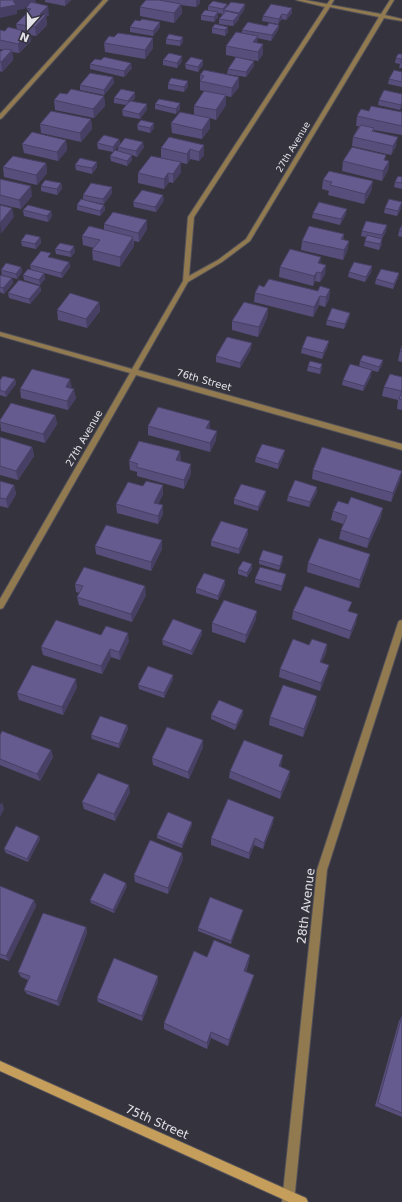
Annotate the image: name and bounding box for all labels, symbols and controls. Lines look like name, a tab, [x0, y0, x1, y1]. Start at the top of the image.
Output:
north arrow	[8, 8, 48, 48]
text: N	[18, 29, 31, 45]
street label: 27th Avenue	[274, 120, 312, 174]
street label: 76th Street	[175, 367, 233, 393]
street label: 27th Avenue	[63, 408, 105, 468]
street label: 28th Avenue	[294, 867, 318, 945]
street label: 75th Street	[123, 1102, 191, 1142]

